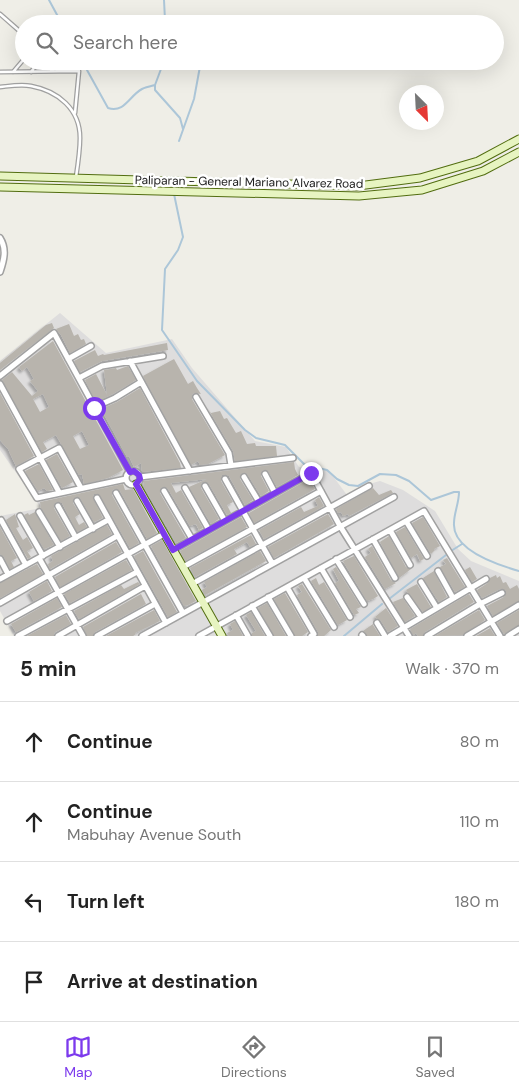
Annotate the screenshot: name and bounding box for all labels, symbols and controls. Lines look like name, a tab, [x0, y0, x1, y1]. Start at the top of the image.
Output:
search box	[15, 15, 504, 70]
icon: search	[33, 29, 61, 57]
text: Search here	[73, 30, 178, 55]
north arrow	[399, 85, 444, 130]
street label: Paliparan - General Mariano Alvarez Road	[135, 172, 363, 192]
route start	[83, 397, 106, 420]
route end	[300, 462, 323, 485]
text: 5 min	[20, 655, 76, 683]
text: Walk · 370 m	[405, 658, 499, 679]
icon: ahead	[20, 728, 48, 756]
text: Continue	[67, 729, 153, 754]
text: 80 m	[460, 731, 499, 752]
text: Continue	[67, 799, 153, 824]
icon: ahead	[20, 808, 48, 836]
text: 110 m	[460, 811, 499, 832]
text: Mabuhay Avenue South	[67, 824, 241, 845]
icon: left	[20, 888, 48, 916]
text: Turn left	[67, 889, 145, 914]
text: 180 m	[455, 891, 499, 912]
icon: arrive	[20, 968, 48, 996]
text: Arrive at destination	[67, 969, 258, 994]
tab: Map	[64, 1033, 92, 1081]
tab: Directions	[221, 1033, 287, 1081]
tab: Saved	[415, 1033, 455, 1081]

